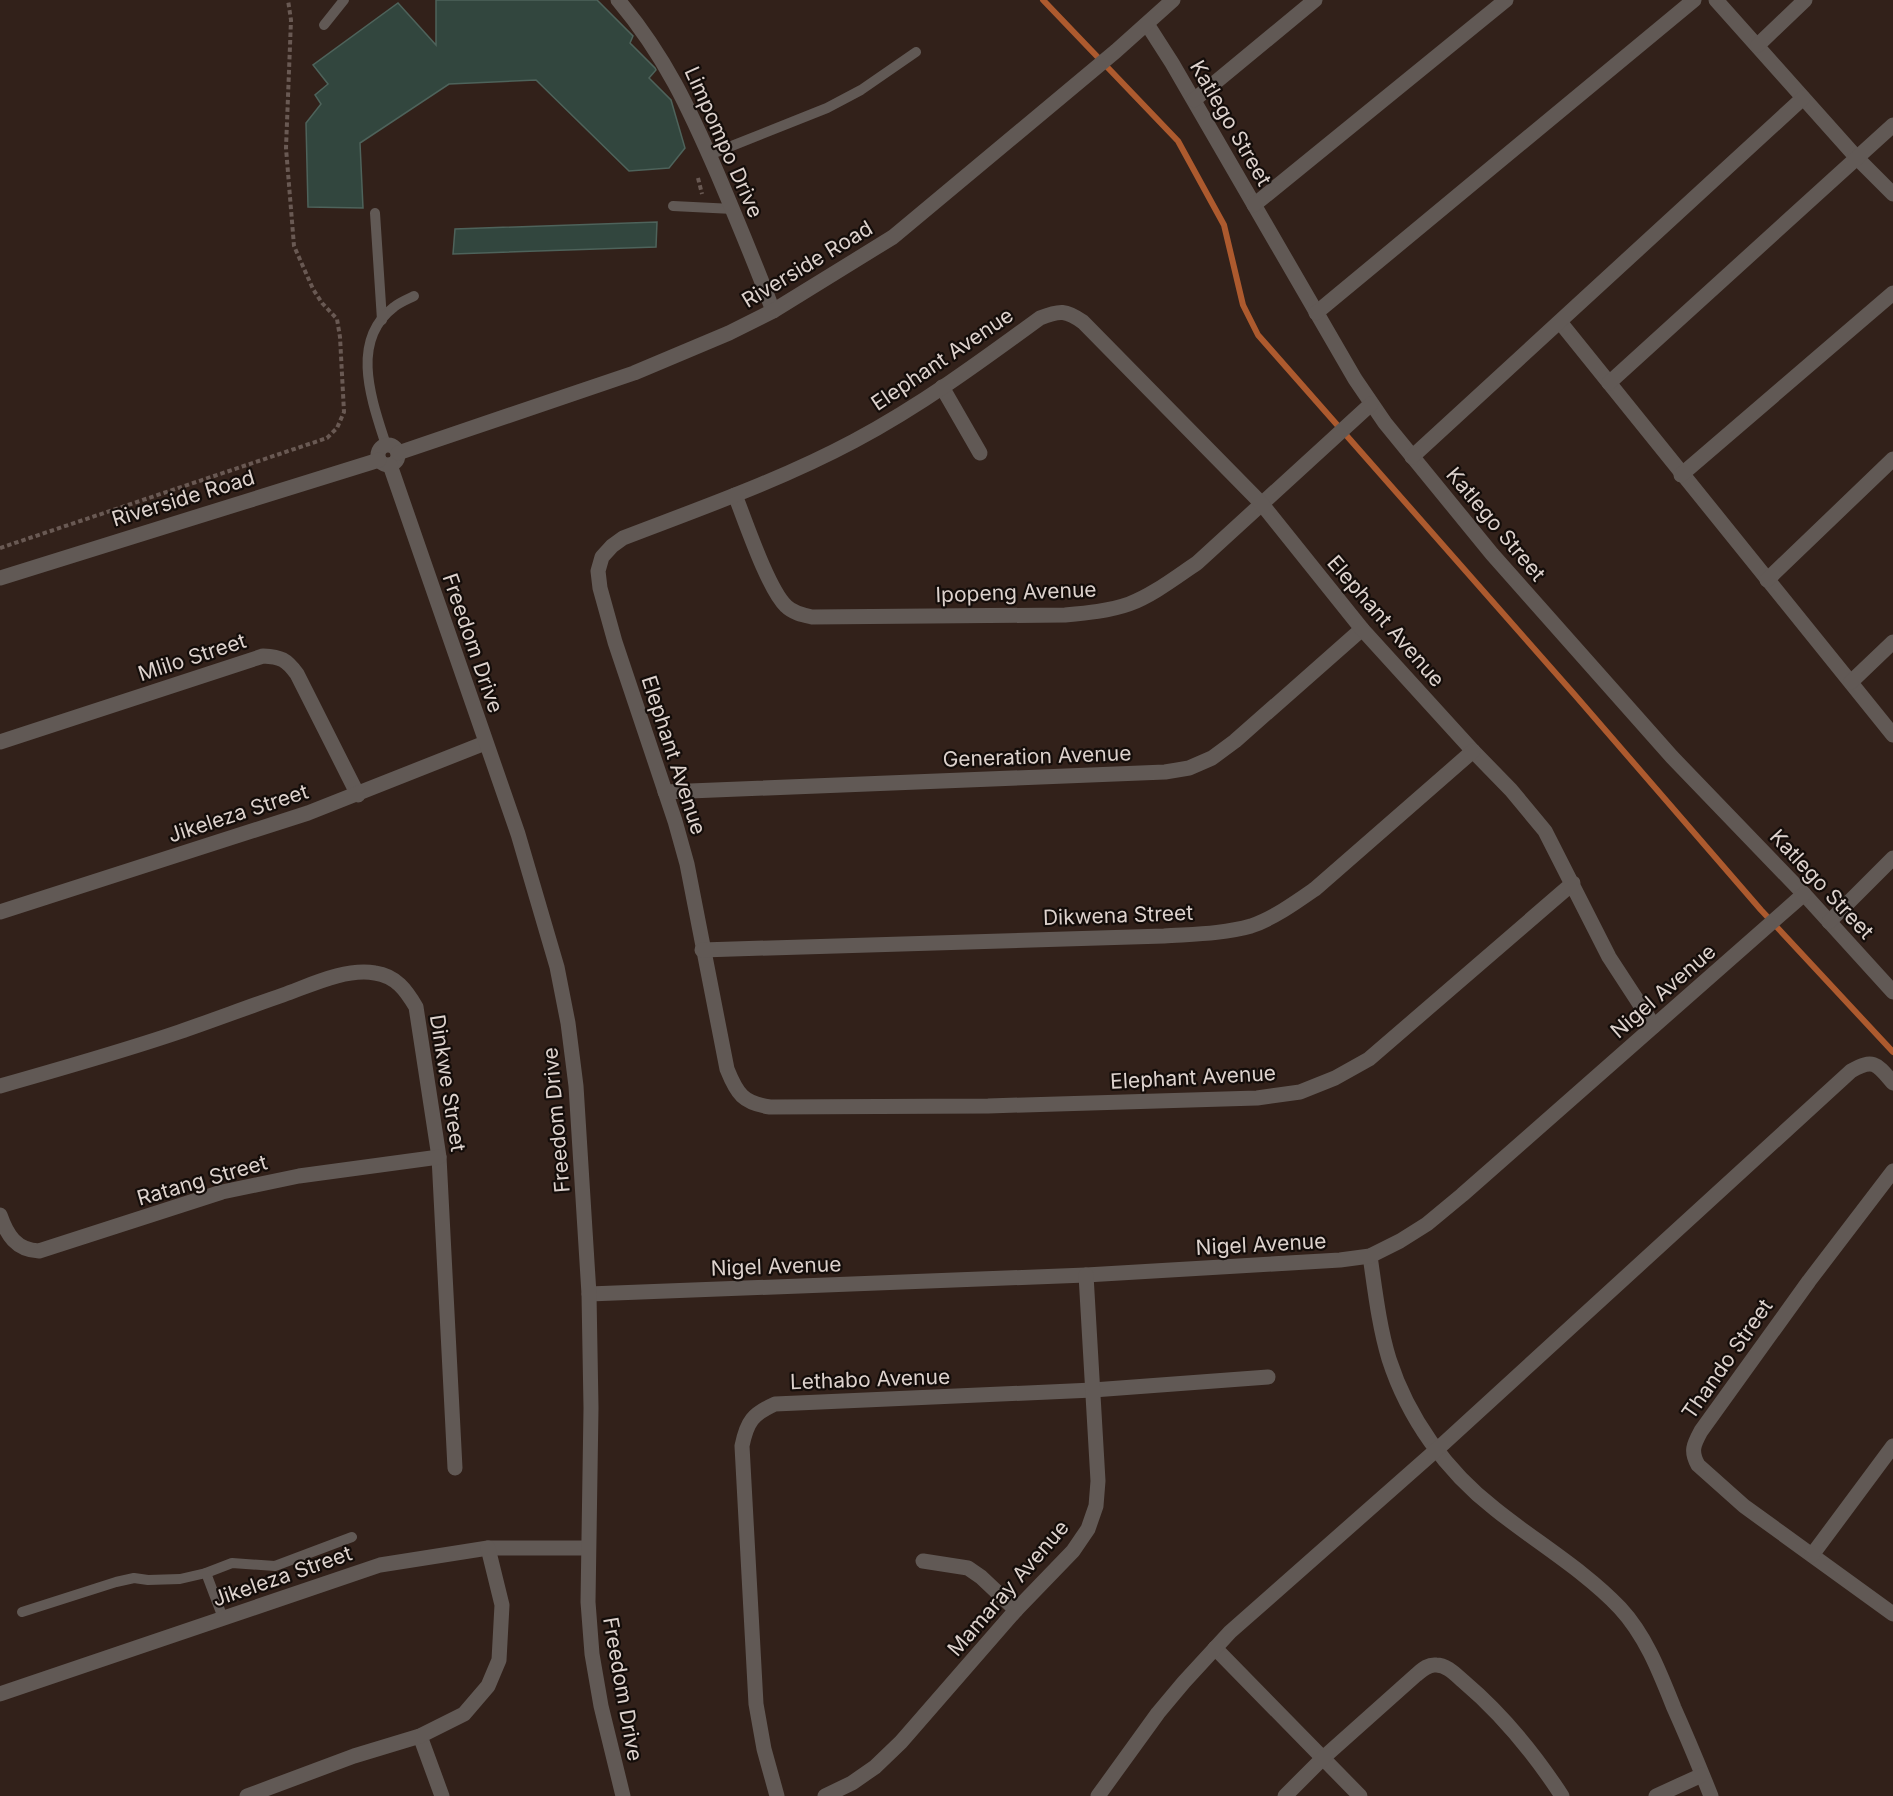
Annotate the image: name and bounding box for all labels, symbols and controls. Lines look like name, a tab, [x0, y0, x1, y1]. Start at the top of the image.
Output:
street label: Katlego Street	[1185, 56, 1277, 190]
street label: Limpompo Drive	[679, 63, 769, 221]
street label: Riverside Road	[737, 215, 877, 313]
street label: Elephant Avenue	[866, 302, 1018, 416]
street label: Katlego Street	[1441, 462, 1551, 586]
street label: Riverside Road	[109, 464, 257, 532]
street label: Elephant Avenue	[1322, 550, 1450, 692]
street label: Freedom Drive	[437, 570, 509, 716]
street label: Ipopeng Avenue	[935, 577, 1097, 607]
street label: Mlilo Street	[135, 628, 249, 686]
street label: Elephant Avenue	[636, 672, 712, 838]
street label: Generation Avenue	[942, 740, 1132, 772]
street label: Jikeleza Street	[165, 779, 311, 847]
street label: Katlego Street	[1765, 824, 1879, 944]
street label: Dikwena Street	[1043, 900, 1194, 930]
street label: Nigel Avenue	[1605, 939, 1721, 1043]
street label: Dinkwe Street	[425, 1013, 471, 1153]
street label: Freedom Drive	[537, 1046, 575, 1194]
street label: Elephant Avenue	[1109, 1060, 1277, 1094]
street label: Ratang Street	[134, 1149, 270, 1211]
street label: Nigel Avenue	[1195, 1228, 1327, 1260]
street label: Nigel Avenue	[710, 1251, 842, 1281]
street label: Thando Street	[1676, 1294, 1778, 1424]
street label: Lethabo Avenue	[789, 1364, 951, 1394]
street label: Mamaray Avenue	[942, 1515, 1074, 1661]
street label: Jikeleza Street	[209, 1540, 355, 1612]
street label: Freedom Drive	[598, 1615, 648, 1763]

